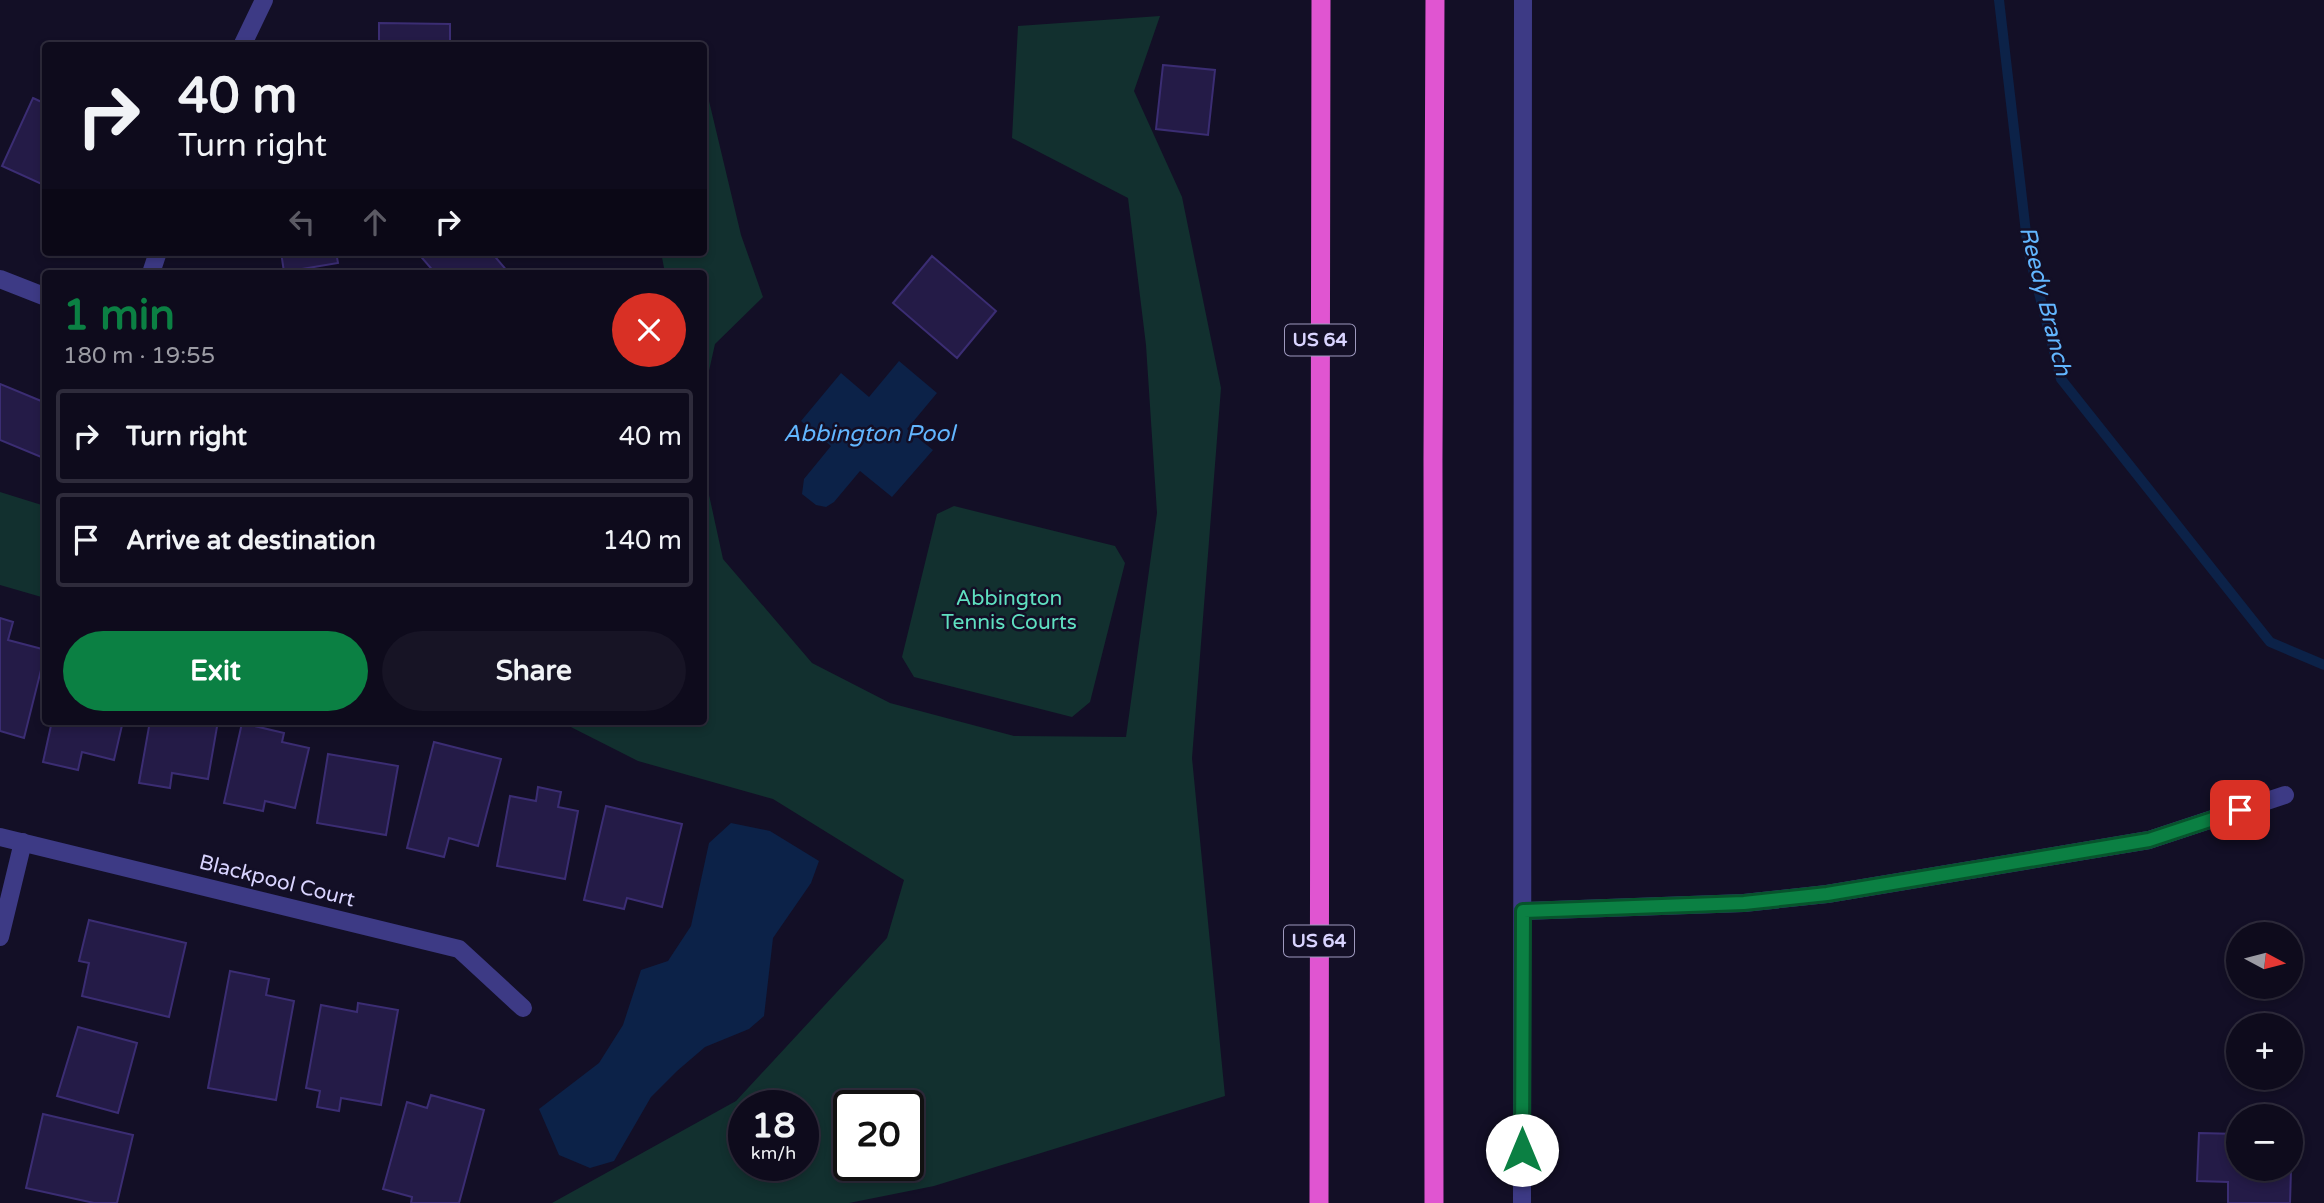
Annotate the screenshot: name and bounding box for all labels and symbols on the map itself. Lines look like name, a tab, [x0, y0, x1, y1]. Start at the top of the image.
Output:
water label: Reedy Branch	[2013, 223, 2077, 380]
road number: US 64	[1285, 324, 1355, 356]
water label: Abbington Pool	[783, 420, 957, 448]
park label: Abbington Tennis Courts	[941, 586, 1077, 635]
pin	[2210, 780, 2270, 840]
street label: Blackpool Court	[197, 850, 357, 912]
north arrow	[2226, 922, 2303, 999]
road number: US 64	[1284, 925, 1354, 956]
speed limit sign: 20	[833, 1090, 924, 1181]
position arrow	[1485, 1113, 1559, 1187]

